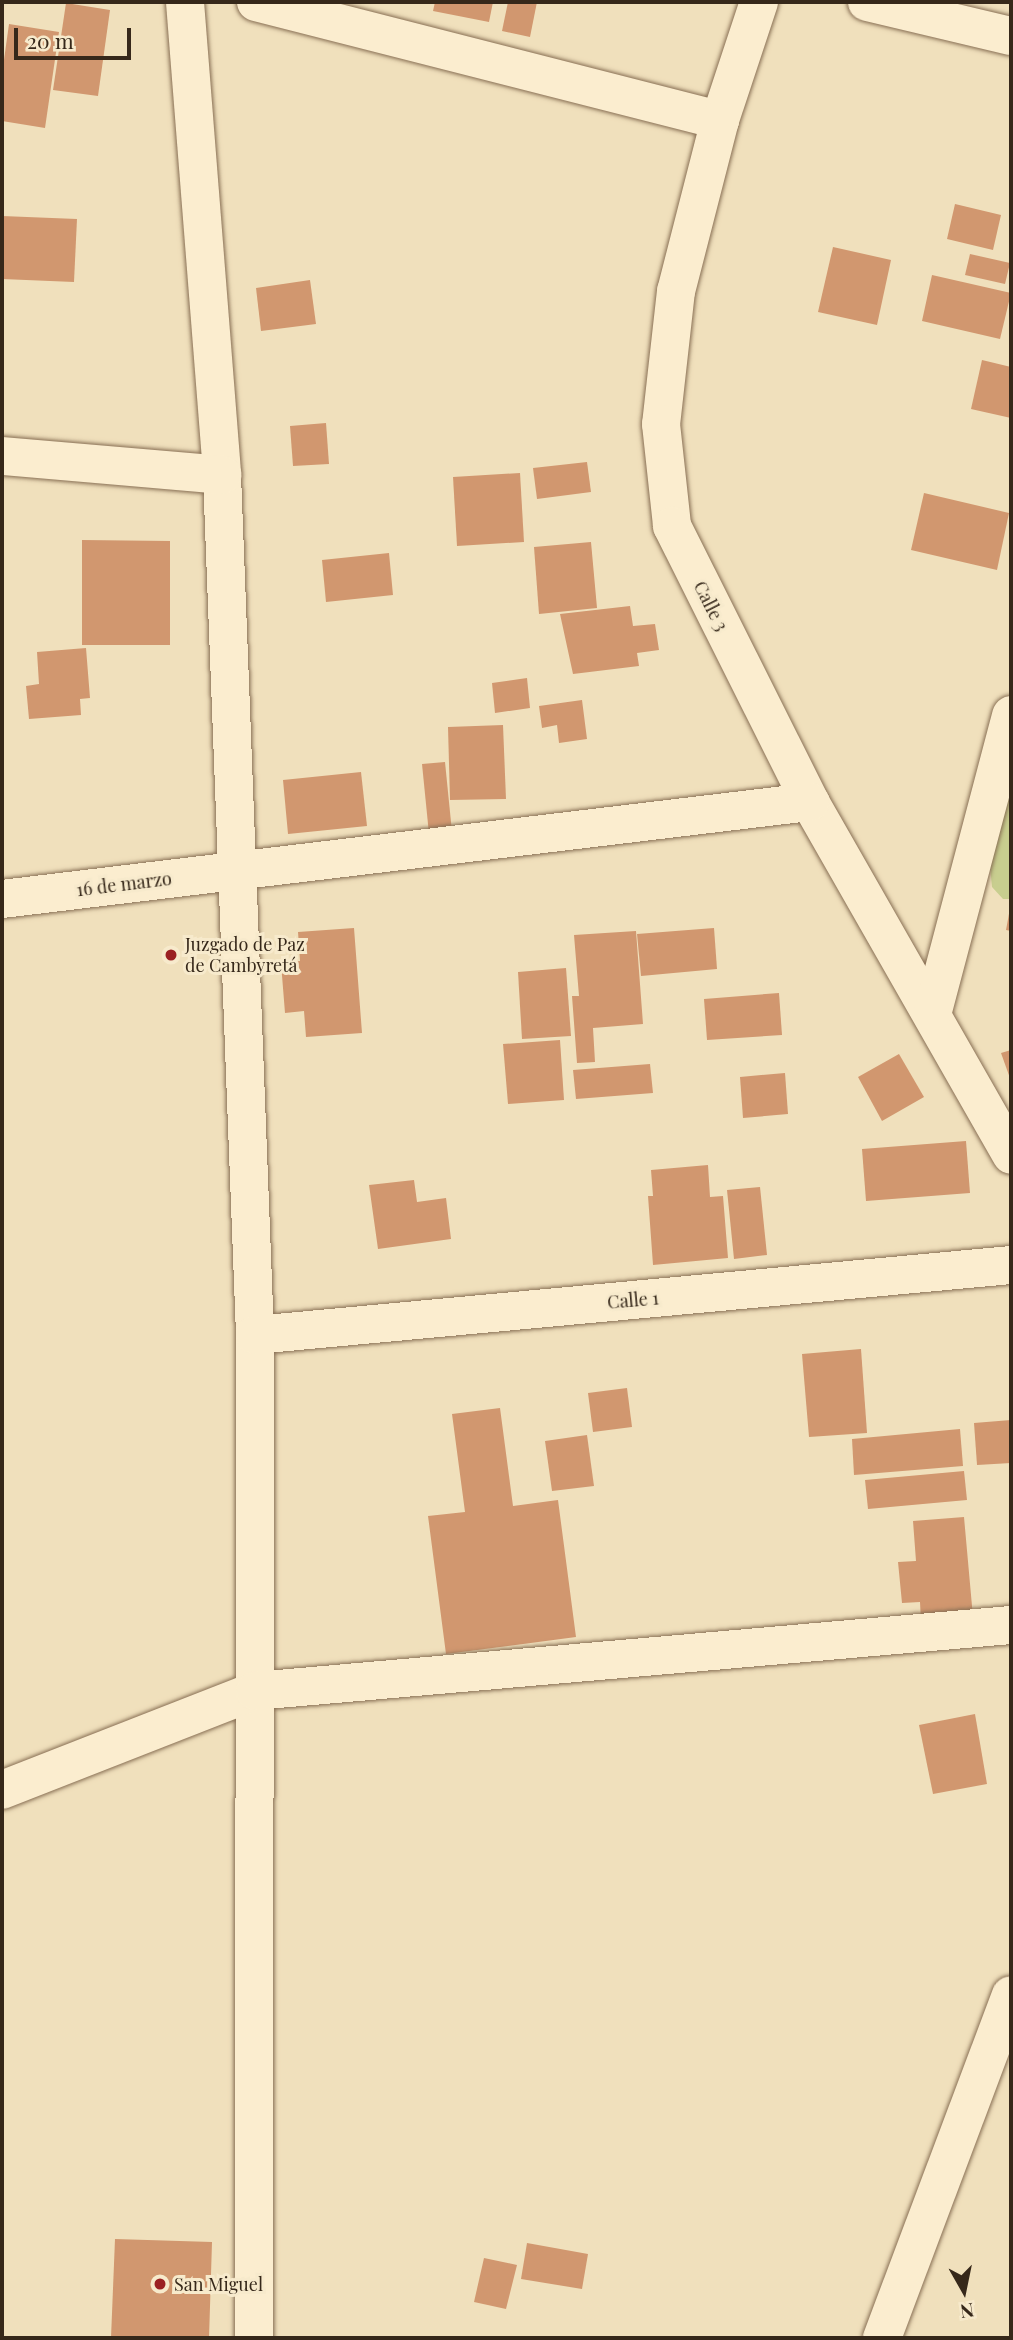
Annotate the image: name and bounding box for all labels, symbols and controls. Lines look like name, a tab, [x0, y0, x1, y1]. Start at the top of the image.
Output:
scale bar	[18, 14, 135, 58]
text: 20 m	[27, 26, 74, 54]
street label: Calle 3	[689, 577, 733, 635]
street label: 16 de marzo	[75, 867, 173, 901]
place label: Juzgado de Paz de Cambyretá	[185, 934, 305, 976]
marker: Juzgado de Paz de Cambyretá	[163, 947, 179, 963]
street label: Calle 1	[606, 1287, 660, 1313]
north arrow	[929, 2256, 999, 2326]
place label: San Miguel	[174, 2273, 263, 2295]
marker: San Miguel	[152, 2276, 168, 2292]
text: N	[958, 2298, 976, 2326]

